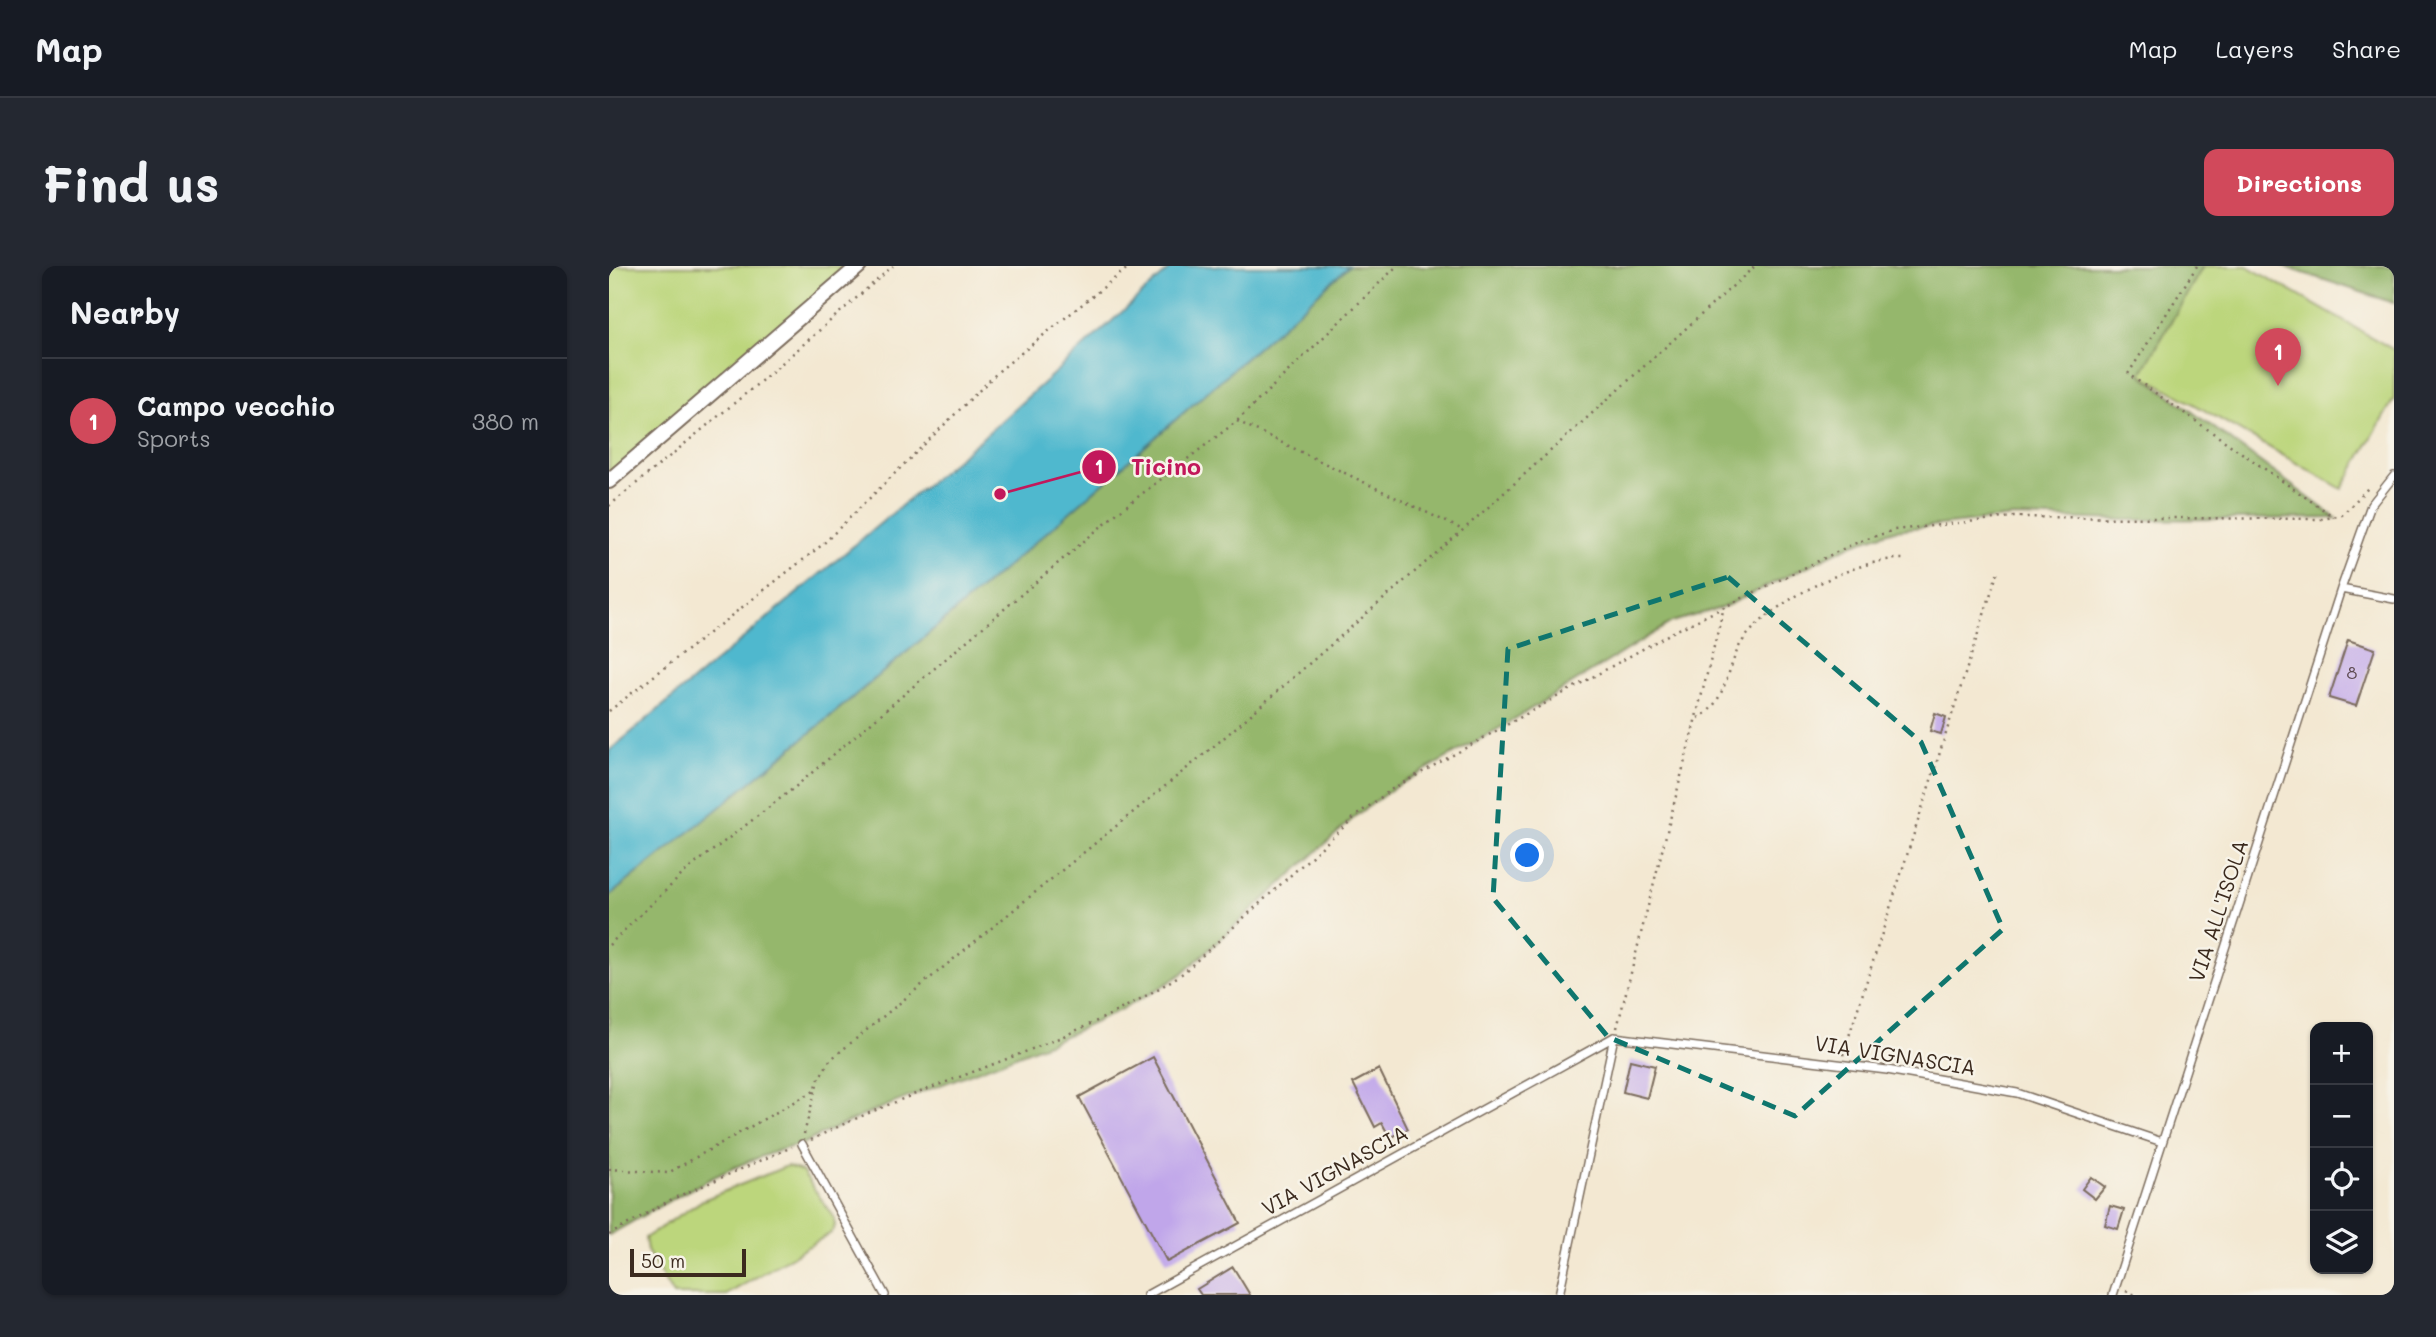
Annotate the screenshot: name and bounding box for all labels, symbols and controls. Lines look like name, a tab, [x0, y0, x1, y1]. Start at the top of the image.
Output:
text: Map	[35, 27, 103, 70]
text: Map	[2129, 33, 2177, 64]
text: Layers	[2215, 33, 2294, 64]
text: Share	[2332, 33, 2401, 64]
button: Directions	[2204, 149, 2394, 216]
text: Find us	[42, 151, 220, 214]
text: Nearby	[70, 292, 180, 332]
pin: 1	[2255, 328, 2301, 386]
text: Campo vecchio	[137, 389, 335, 423]
text: 1	[88, 406, 98, 436]
text: 380 m	[472, 406, 539, 436]
text: Sports	[137, 423, 211, 453]
callout: Ticino	[1082, 445, 1215, 489]
text: Ticino	[1131, 451, 1201, 481]
text: 1	[1094, 452, 1104, 479]
house number: 8	[2347, 660, 2358, 684]
street label: VIA ALL'ISOLA	[2182, 836, 2253, 985]
your location	[1510, 838, 1544, 872]
map controls	[2310, 1022, 2373, 1274]
button: +	[2310, 1022, 2373, 1085]
street label: VIA VIGNASCIA	[1813, 1028, 1978, 1081]
button: −	[2310, 1085, 2373, 1148]
street label: VIA VIGNASCIA	[1257, 1118, 1412, 1221]
button: locate	[2310, 1148, 2373, 1211]
button: layers	[2310, 1211, 2373, 1274]
scale bar	[630, 1246, 745, 1278]
text: 50 m	[641, 1248, 685, 1273]

